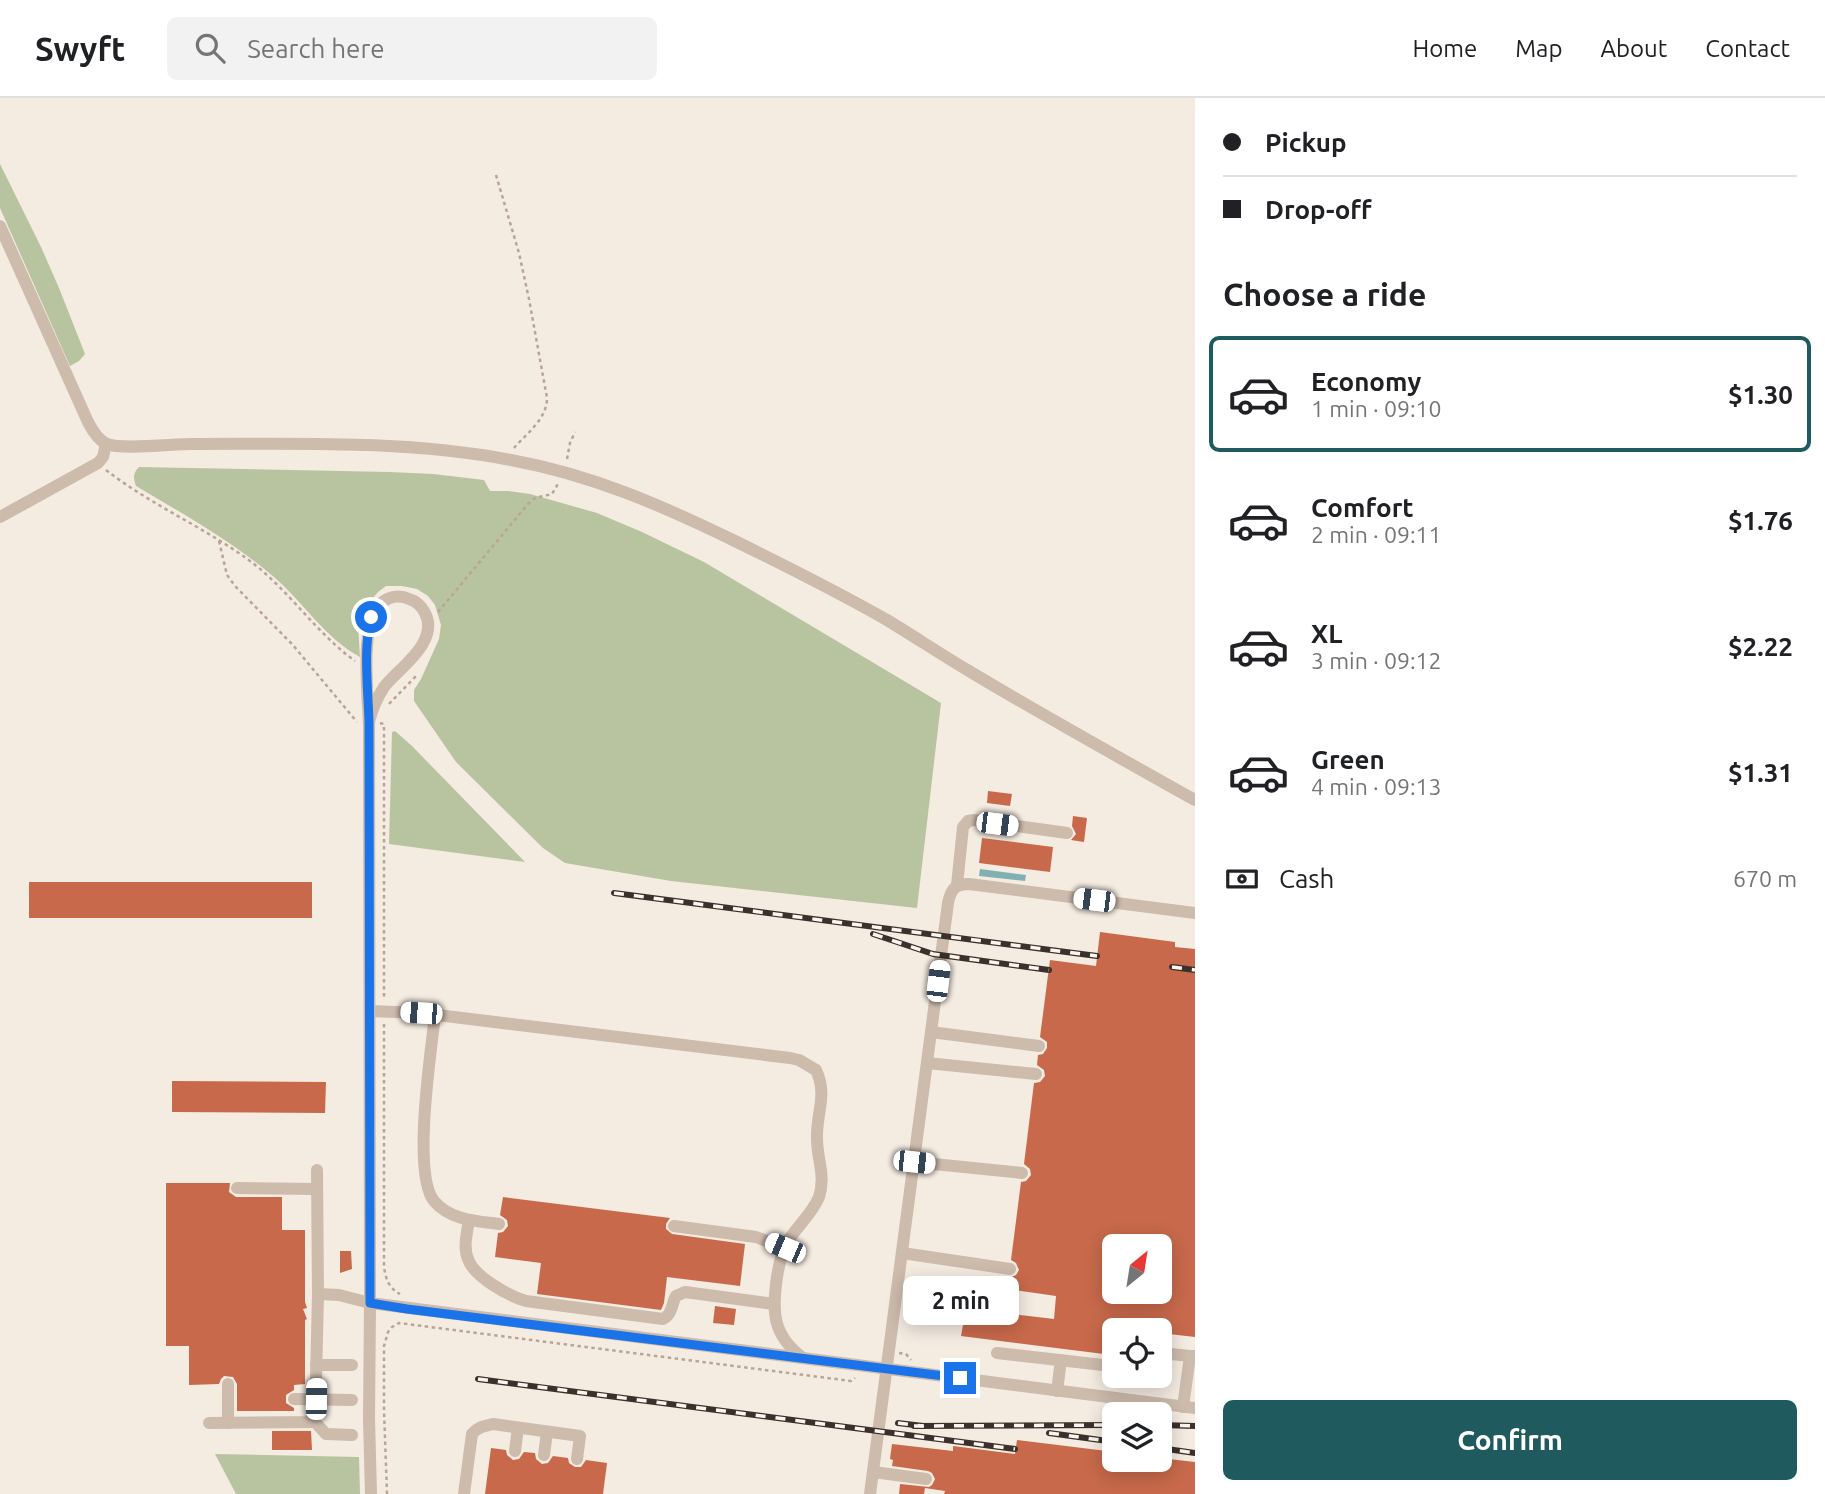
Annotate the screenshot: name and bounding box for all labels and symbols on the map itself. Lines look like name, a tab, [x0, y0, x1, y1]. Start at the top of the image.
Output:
route start	[355, 601, 387, 633]
car	[975, 811, 1020, 837]
car	[1072, 887, 1117, 913]
car	[926, 959, 951, 1003]
car	[400, 1001, 443, 1025]
car	[893, 1149, 936, 1175]
car	[762, 1230, 809, 1266]
north arrow	[1102, 1234, 1172, 1304]
callout: 2 min	[902, 1276, 1018, 1326]
route end	[944, 1362, 976, 1394]
car	[306, 1378, 327, 1420]

